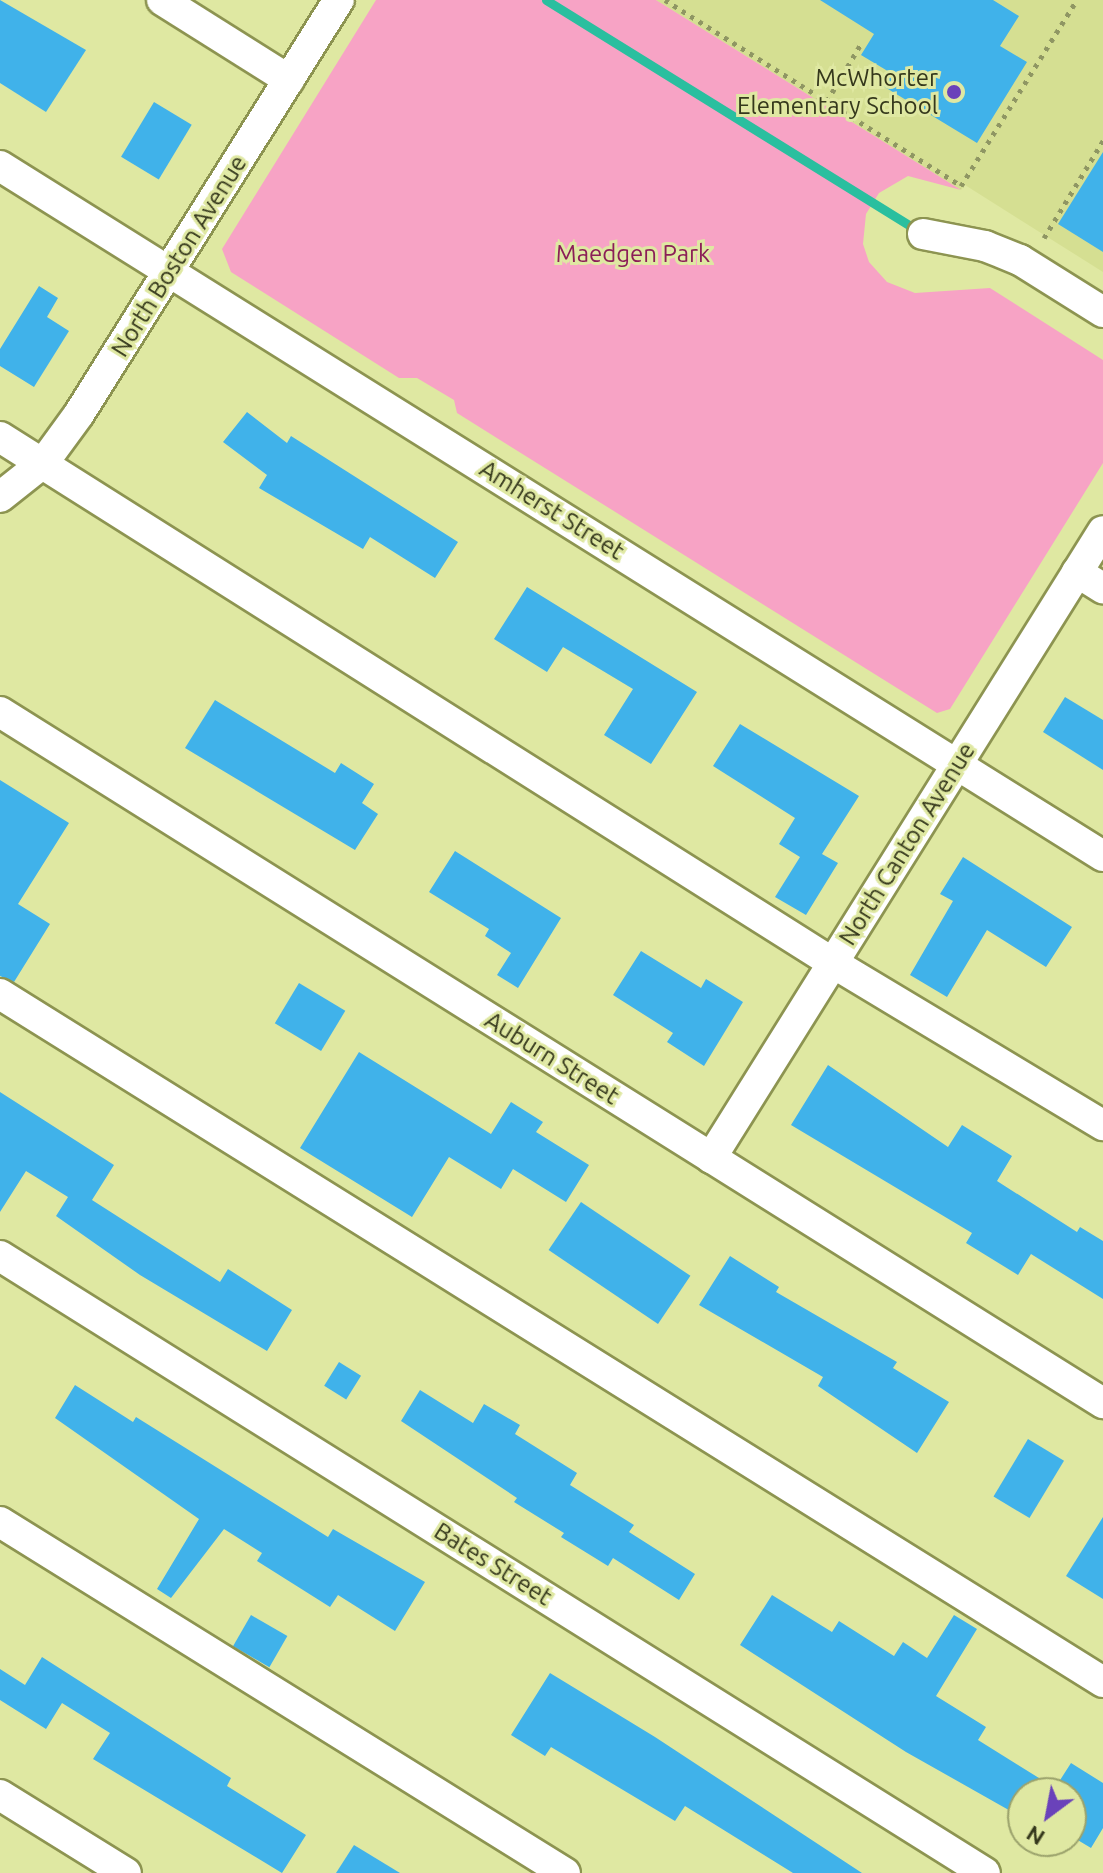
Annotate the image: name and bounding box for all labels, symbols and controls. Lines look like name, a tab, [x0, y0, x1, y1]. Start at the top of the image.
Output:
place label: McWhorter Elementary School	[737, 64, 938, 120]
marker: McWhorter Elementary School	[945, 83, 963, 101]
street label: North Boston Avenue	[105, 150, 253, 362]
park label: Maedgen Park	[556, 240, 710, 268]
street label: Amherst Street	[475, 454, 629, 566]
street label: North Canton Avenue	[833, 738, 981, 950]
street label: Auburn Street	[480, 1005, 624, 1111]
street label: Bates Street	[429, 1517, 557, 1611]
north arrow	[1007, 1777, 1087, 1857]
text: N	[1021, 1821, 1049, 1851]

